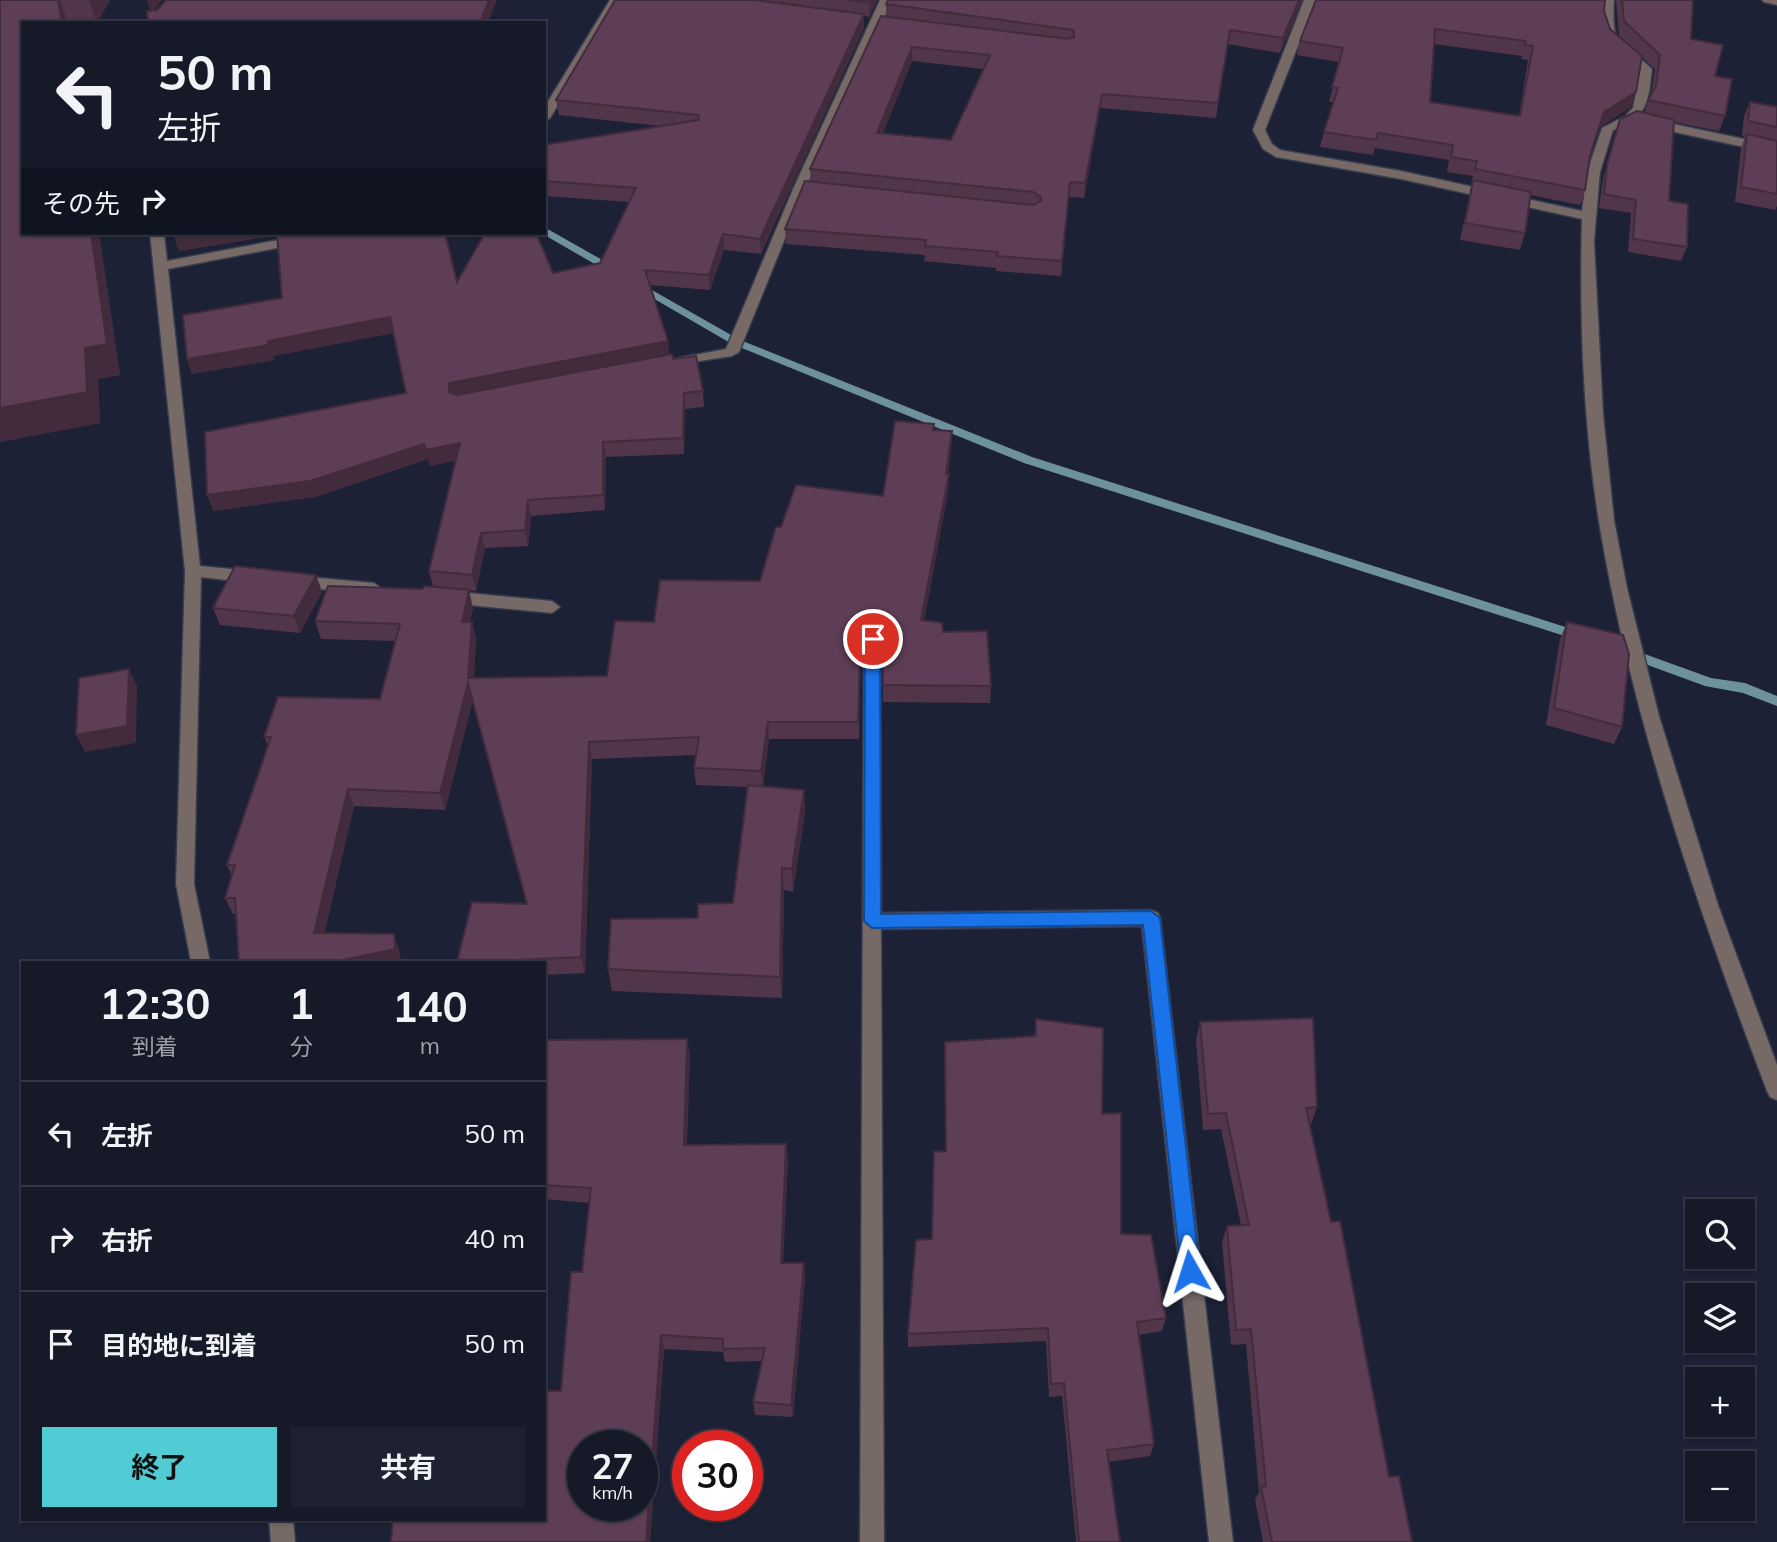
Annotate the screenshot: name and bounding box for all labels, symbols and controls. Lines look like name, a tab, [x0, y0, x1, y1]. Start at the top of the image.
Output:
text: 50 m	[157, 41, 273, 102]
icon: left	[42, 49, 133, 140]
text: 左折	[157, 107, 221, 147]
icon: right	[134, 182, 172, 220]
text: その先	[42, 187, 120, 220]
pin	[843, 609, 903, 669]
icon: arrive	[854, 620, 892, 658]
text: 12:30	[99, 977, 210, 1030]
text: 1	[289, 977, 314, 1030]
text: 140	[392, 980, 468, 1033]
text: m	[420, 1031, 440, 1060]
text: 到着	[132, 1032, 178, 1061]
text: 分	[290, 1032, 313, 1061]
icon: left	[42, 1115, 80, 1153]
text: 50 m	[464, 1117, 525, 1150]
text: 左折	[101, 1119, 153, 1152]
map controls	[1685, 1199, 1755, 1521]
button: search	[1685, 1199, 1755, 1269]
icon: right	[42, 1220, 80, 1258]
text: 40 m	[464, 1222, 525, 1255]
text: 右折	[101, 1224, 153, 1257]
position arrow	[1153, 1234, 1227, 1308]
button: layers	[1685, 1283, 1755, 1353]
icon: arrive	[42, 1325, 80, 1363]
text: 50 m	[464, 1327, 525, 1360]
text: 目的地に到着	[101, 1329, 257, 1362]
button: +	[1685, 1367, 1755, 1437]
button: 終了	[42, 1427, 277, 1507]
button: 共有	[291, 1427, 525, 1507]
speed limit sign: 30	[672, 1430, 763, 1521]
text: 27	[591, 1444, 634, 1488]
button: −	[1685, 1451, 1755, 1521]
text: km/h	[592, 1481, 633, 1504]

